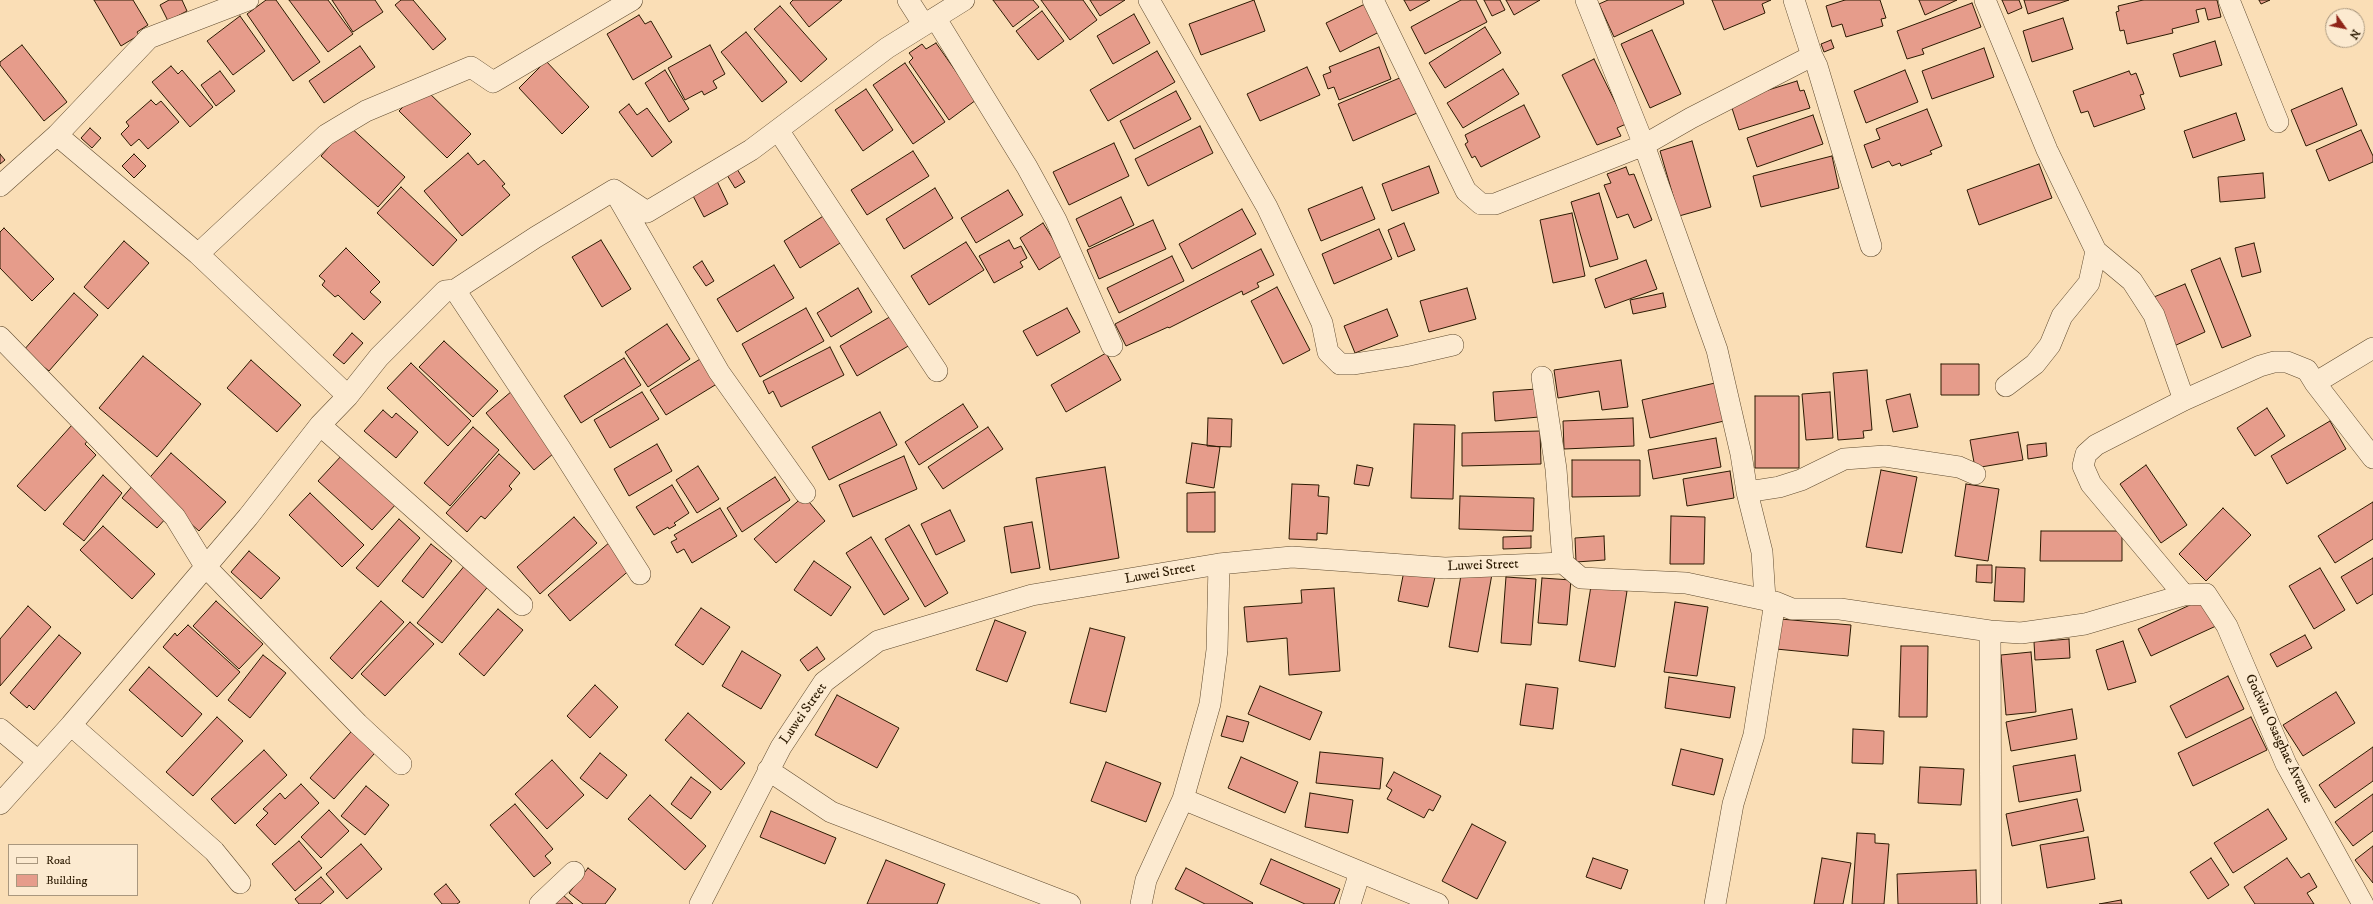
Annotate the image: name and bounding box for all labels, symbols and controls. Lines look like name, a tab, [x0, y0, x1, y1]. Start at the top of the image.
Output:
north arrow	[2325, 8, 2365, 48]
text: N	[2346, 26, 2363, 42]
street label: Luwei Street	[1447, 556, 1519, 576]
street label: Luwei Street	[1123, 560, 1197, 588]
street label: Godwin Osasghae Avenue	[2241, 672, 2315, 806]
street label: Luwei Street	[777, 680, 831, 748]
legend	[8, 844, 138, 896]
text: Road	[46, 853, 71, 868]
text: Building	[46, 873, 87, 888]

